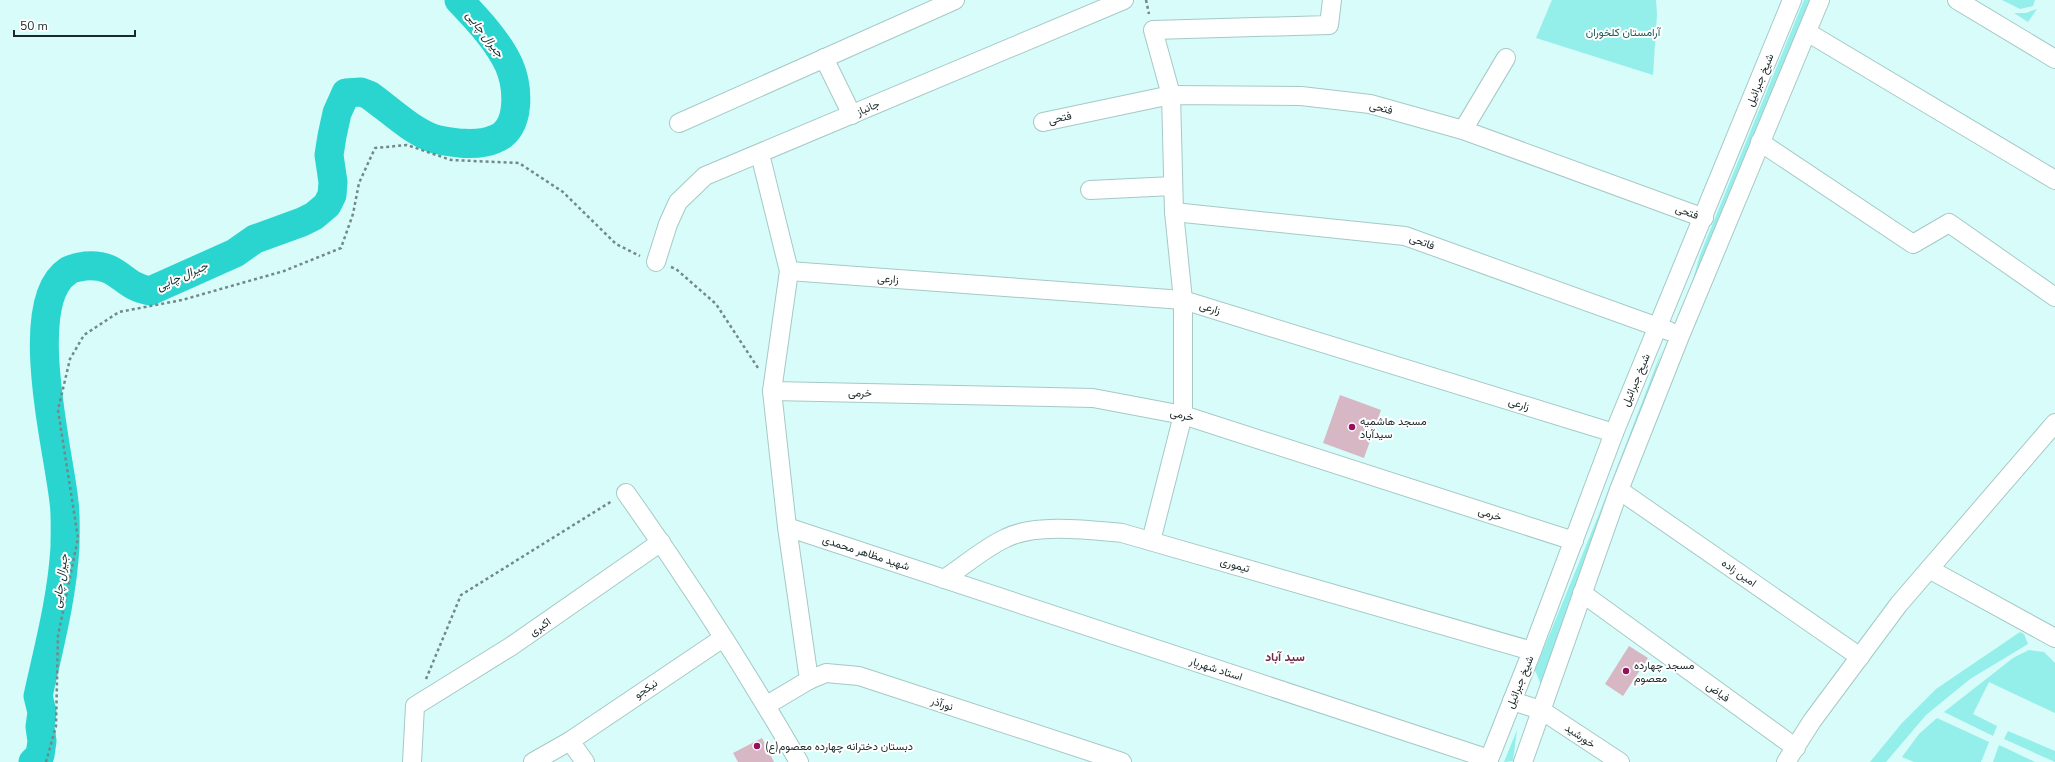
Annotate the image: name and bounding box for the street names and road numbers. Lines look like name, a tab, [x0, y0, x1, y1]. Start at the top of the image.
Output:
street label: شیخ جبرائیل	[1743, 51, 1778, 109]
street label: جانباز	[853, 96, 882, 120]
street label: فتحی	[1368, 98, 1394, 118]
street label: فتحی	[1047, 108, 1073, 128]
street label: فتحی	[1673, 201, 1701, 223]
street label: فاتحی	[1407, 231, 1437, 253]
street label: زارعی	[877, 271, 899, 287]
street label: زارعی	[1198, 298, 1223, 318]
street label: شیخ جبرائیل	[1618, 351, 1654, 409]
street label: خرمی	[848, 385, 872, 401]
street label: زارعی	[1507, 394, 1532, 414]
street label: خرمی	[1169, 405, 1195, 425]
street label: خرمی	[1476, 503, 1504, 525]
street label: شهید مظاهر محمدی	[820, 532, 912, 574]
street label: تیموری	[1218, 554, 1252, 577]
street label: امین زاده	[1719, 556, 1759, 590]
street label: اکبری	[526, 614, 554, 640]
street label: استاد شهریار	[1187, 653, 1244, 685]
street label: شیخ جبرائیل	[1503, 653, 1538, 711]
street label: نیکجو	[631, 676, 661, 702]
street label: فیاض	[1703, 678, 1733, 706]
street label: نورآذر	[928, 693, 955, 715]
street label: خورشید	[1562, 720, 1598, 752]

